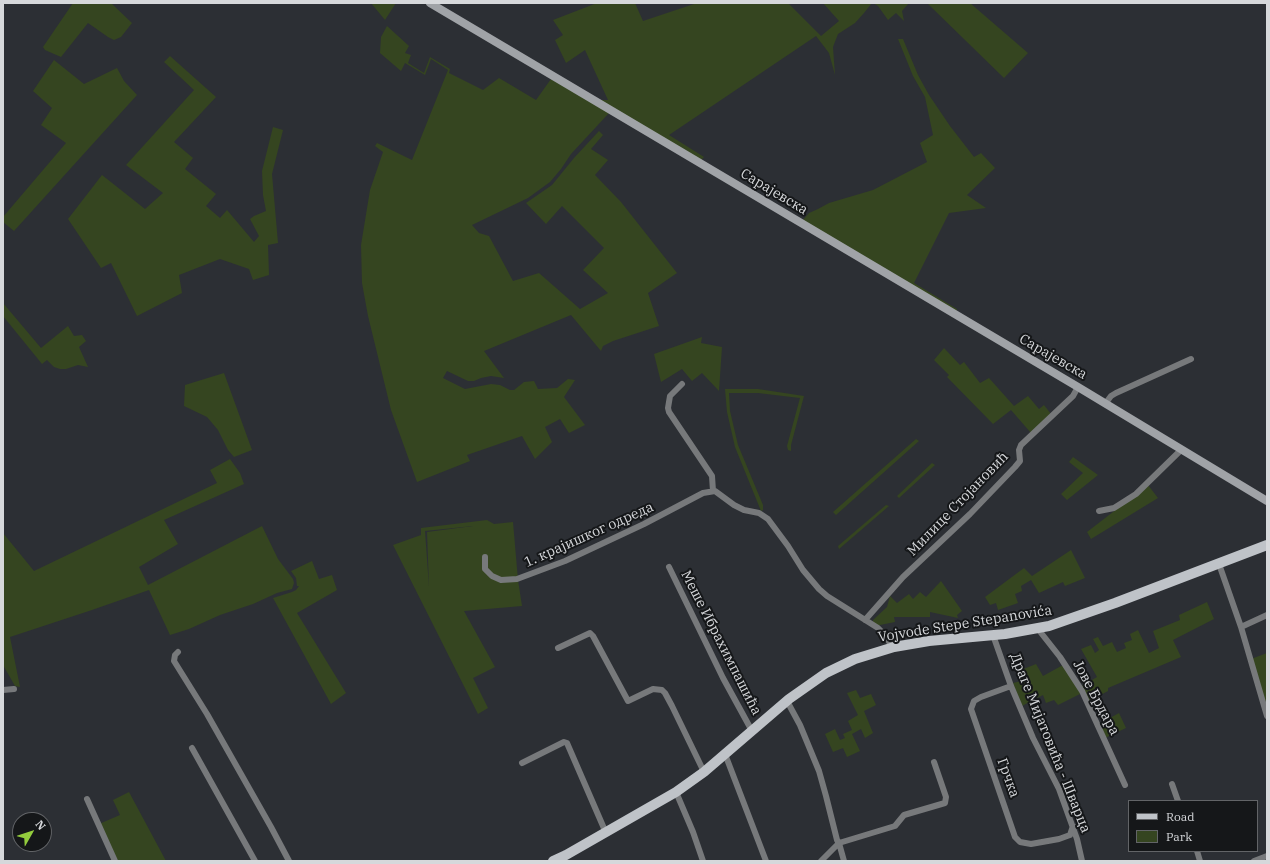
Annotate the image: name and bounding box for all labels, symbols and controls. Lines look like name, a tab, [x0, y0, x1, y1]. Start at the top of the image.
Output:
street label: Сарајевска	[737, 165, 811, 219]
street label: Сарајевска	[1016, 331, 1090, 383]
street label: Милице Стојановић	[904, 448, 1012, 560]
street label: 1. крајишког одреда	[522, 499, 656, 571]
street label: Меше Ибрахимпашића	[677, 568, 765, 718]
street label: Vojvode Stepe Stepanovića	[877, 602, 1053, 646]
street label: Драге Мијатовића - Шварца	[1006, 651, 1094, 835]
street label: Јове Брдара	[1069, 658, 1123, 738]
street label: Грчка	[993, 756, 1023, 800]
legend	[1128, 800, 1258, 852]
text: Road	[1166, 809, 1195, 824]
north arrow	[12, 812, 52, 852]
text: N	[32, 817, 49, 833]
text: Park	[1166, 829, 1192, 844]

